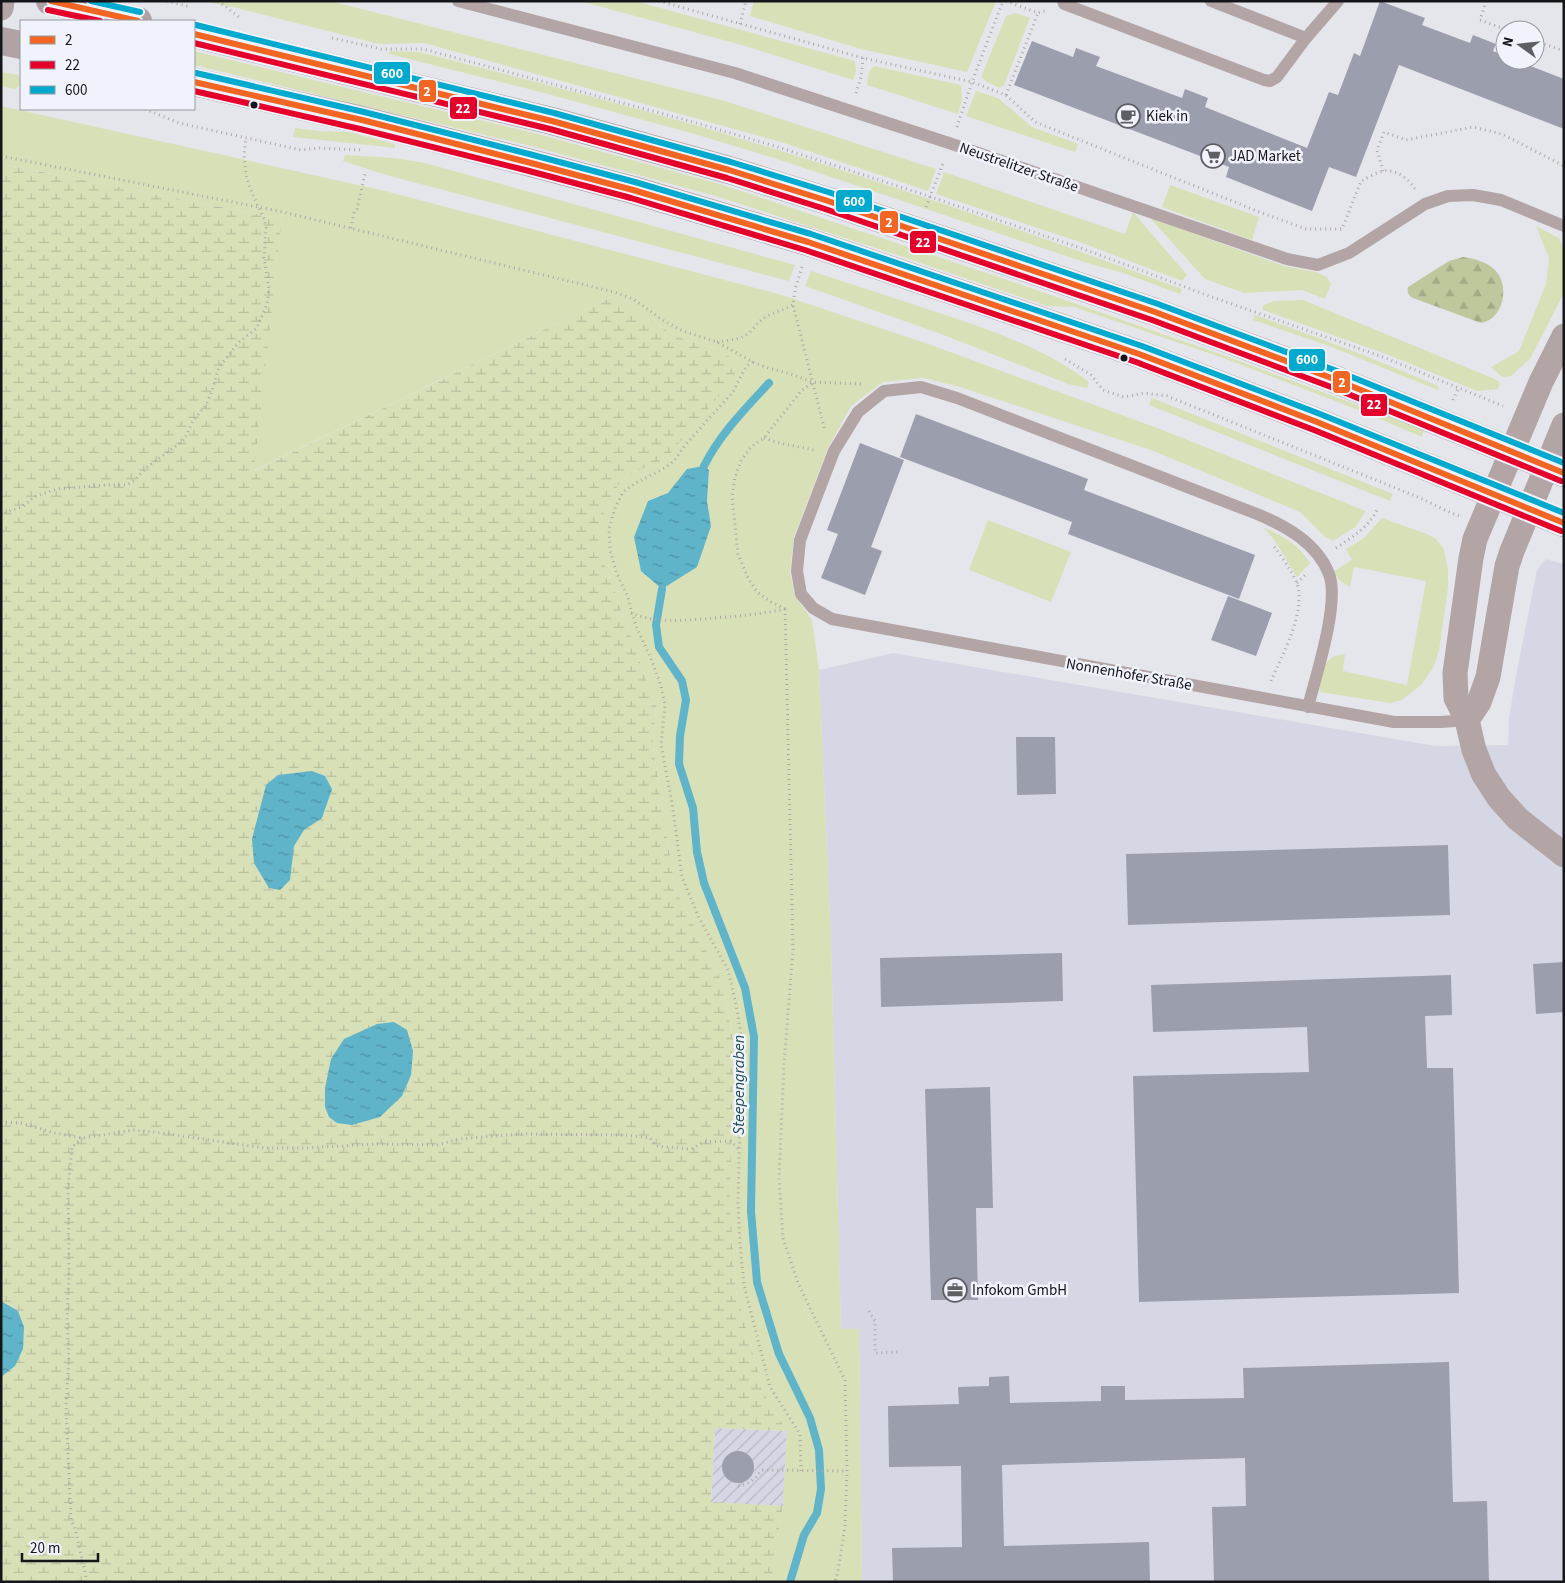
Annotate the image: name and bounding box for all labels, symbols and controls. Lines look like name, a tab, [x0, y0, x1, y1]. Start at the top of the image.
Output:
legend	[20, 20, 195, 110]
north arrow	[1495, 20, 1545, 70]
text: 2	[65, 30, 72, 51]
text: N	[1498, 35, 1519, 49]
text: 22	[65, 55, 80, 76]
line badge: 600	[373, 61, 411, 85]
text: 600	[381, 64, 403, 84]
line badge: 2	[418, 79, 437, 103]
text: 600	[65, 80, 87, 101]
text: 2	[423, 82, 431, 102]
line badge: 22	[449, 96, 478, 120]
text: 22	[456, 99, 470, 119]
unlabelled marker	[249, 100, 259, 110]
cafe icon: Kiek in	[1115, 103, 1141, 129]
place label: Kiek in	[1146, 106, 1188, 127]
street label: Neustrelitzer Straße	[957, 137, 1081, 198]
supermarket icon: JAD Market	[1200, 143, 1226, 169]
place label: JAD Market	[1230, 146, 1301, 167]
line badge: 600	[835, 189, 873, 213]
text: 600	[843, 192, 865, 212]
line badge: 2	[879, 210, 899, 234]
text: 2	[885, 213, 893, 233]
line badge: 22	[909, 230, 937, 254]
text: 22	[916, 233, 930, 253]
line badge: 600	[1288, 348, 1326, 372]
text: 600	[1296, 350, 1318, 370]
unlabelled marker	[1119, 353, 1129, 363]
line badge: 2	[1332, 370, 1351, 394]
text: 2	[1338, 373, 1346, 393]
line badge: 22	[1360, 393, 1388, 417]
text: 22	[1367, 395, 1381, 415]
street label: Nonnenhofer Straße	[1064, 653, 1193, 696]
water label: Steepengraben	[728, 1035, 750, 1135]
office icon: Infokom GmbH	[942, 1277, 968, 1303]
place label: Infokom GmbH	[972, 1280, 1067, 1301]
scale bar	[22, 1530, 99, 1562]
text: 20 m	[30, 1538, 60, 1559]

